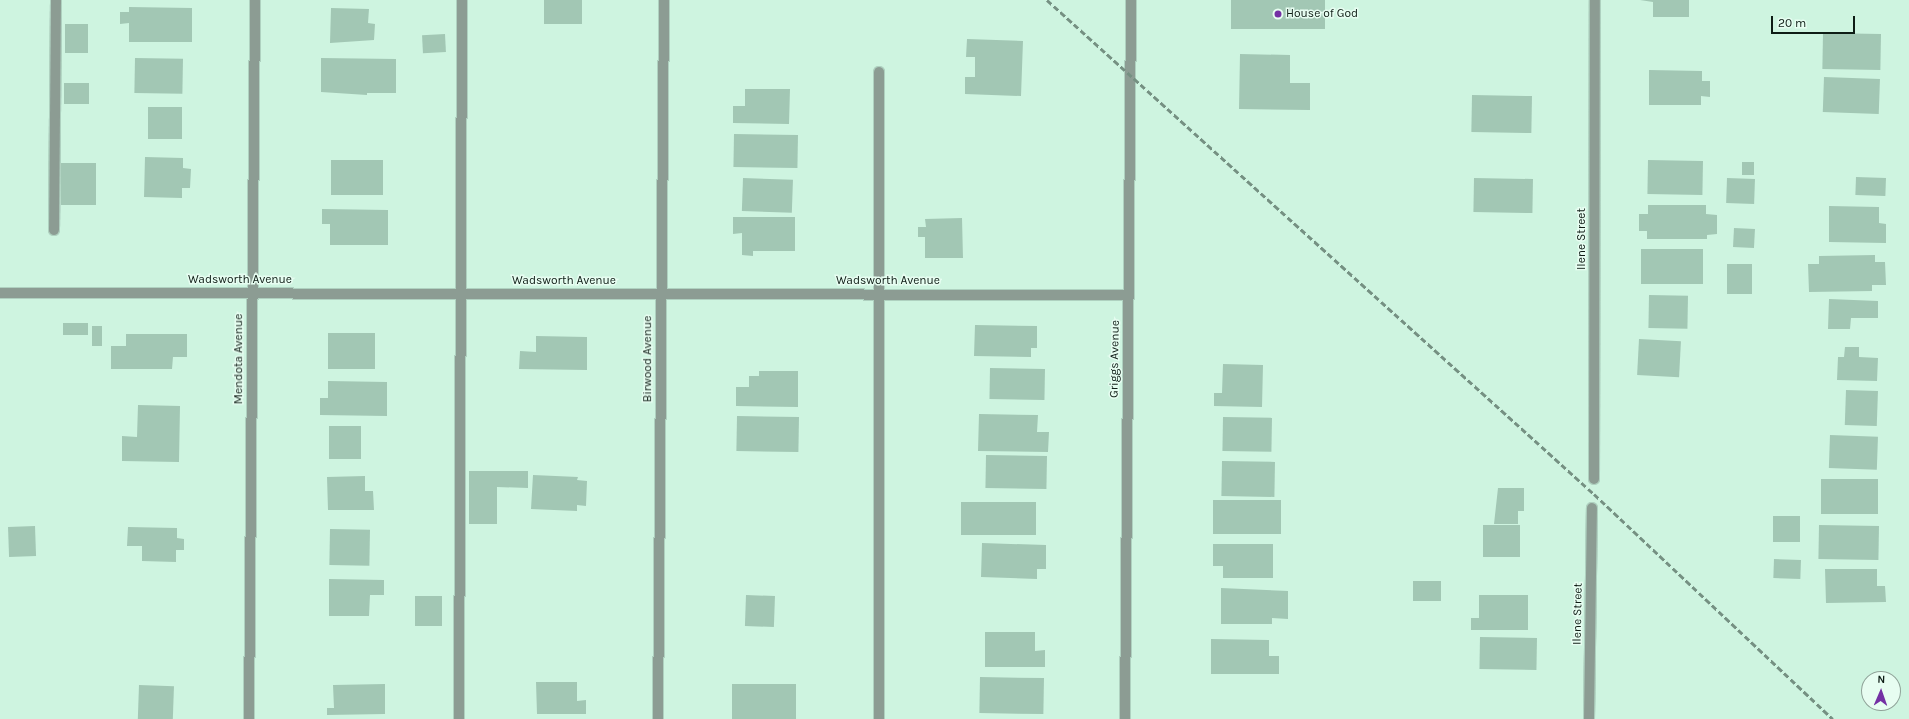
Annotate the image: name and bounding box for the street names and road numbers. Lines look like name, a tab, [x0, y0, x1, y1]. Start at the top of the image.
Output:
street label: Ilene Street	[1575, 208, 1589, 270]
street label: Wadsworth Avenue	[188, 273, 292, 287]
street label: Wadsworth Avenue	[512, 274, 616, 288]
street label: Wadsworth Avenue	[836, 274, 940, 288]
street label: Mendota Avenue	[232, 314, 246, 404]
street label: Birwood Avenue	[641, 316, 655, 402]
street label: Griggs Avenue	[1107, 320, 1123, 398]
street label: Ilene Street	[1570, 583, 1586, 645]

